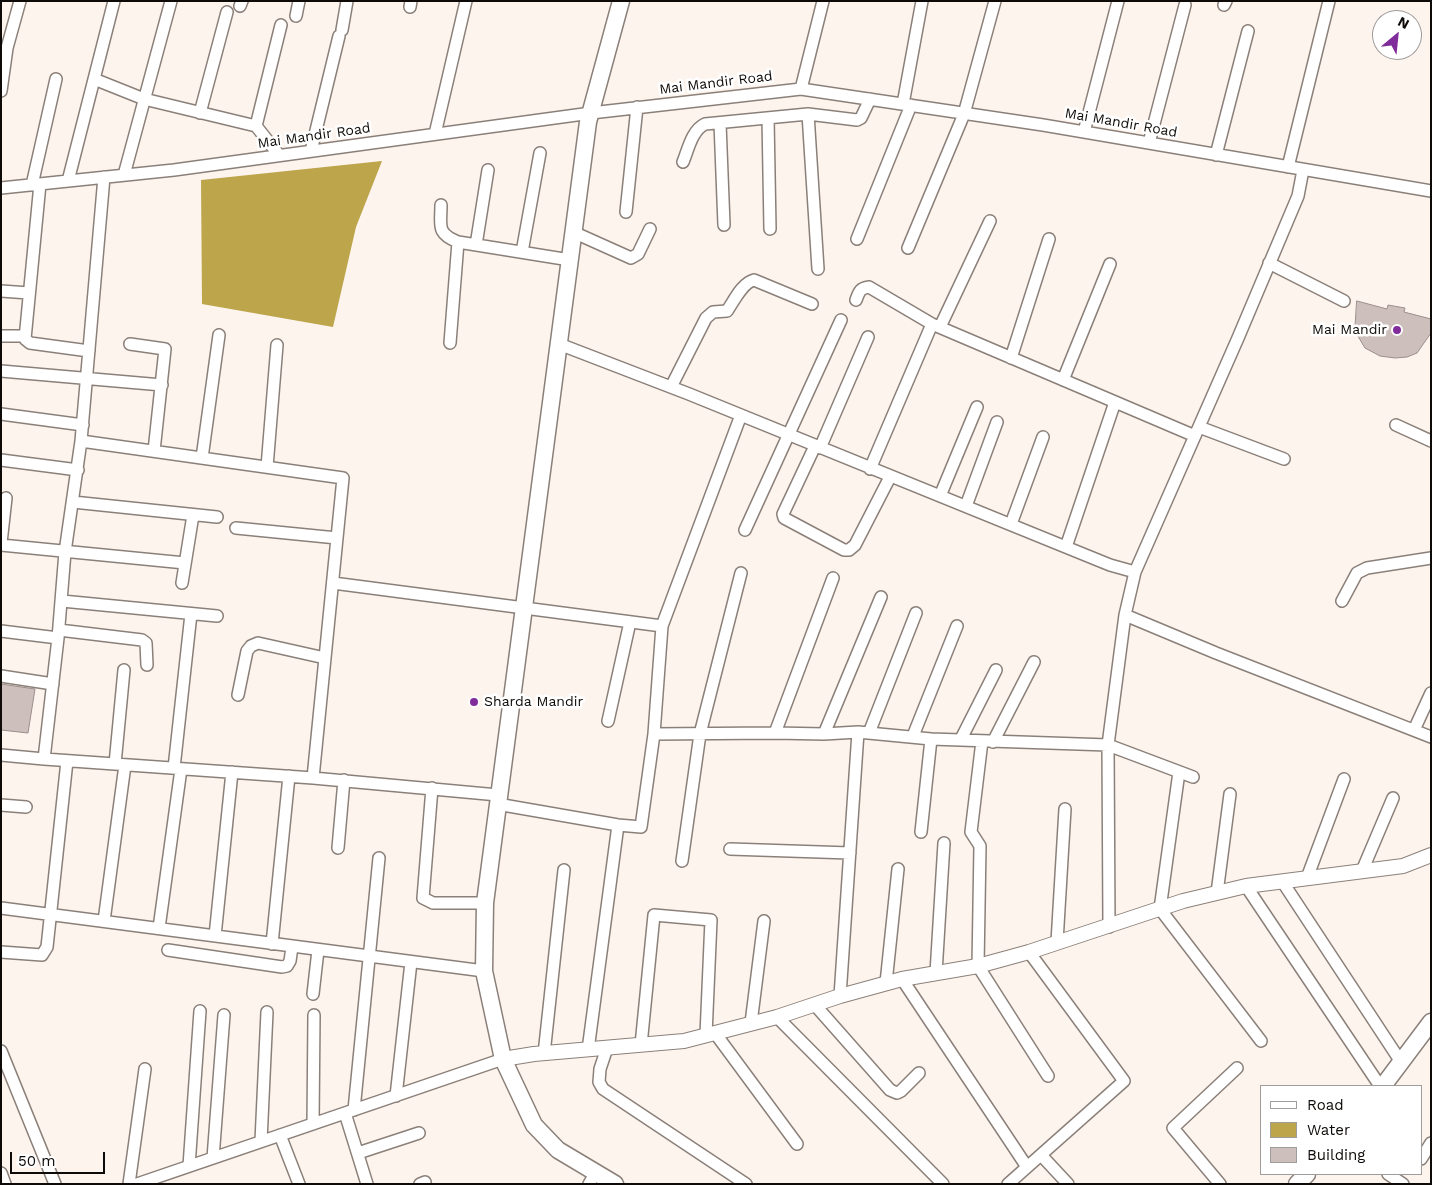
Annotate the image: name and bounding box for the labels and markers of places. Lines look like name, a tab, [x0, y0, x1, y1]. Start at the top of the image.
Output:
place label: Mai Mandir	[1312, 322, 1387, 338]
marker: Mai Mandir	[1391, 324, 1403, 336]
place label: Sharda Mandir	[484, 694, 583, 710]
marker: Sharda Mandir	[468, 696, 480, 708]

